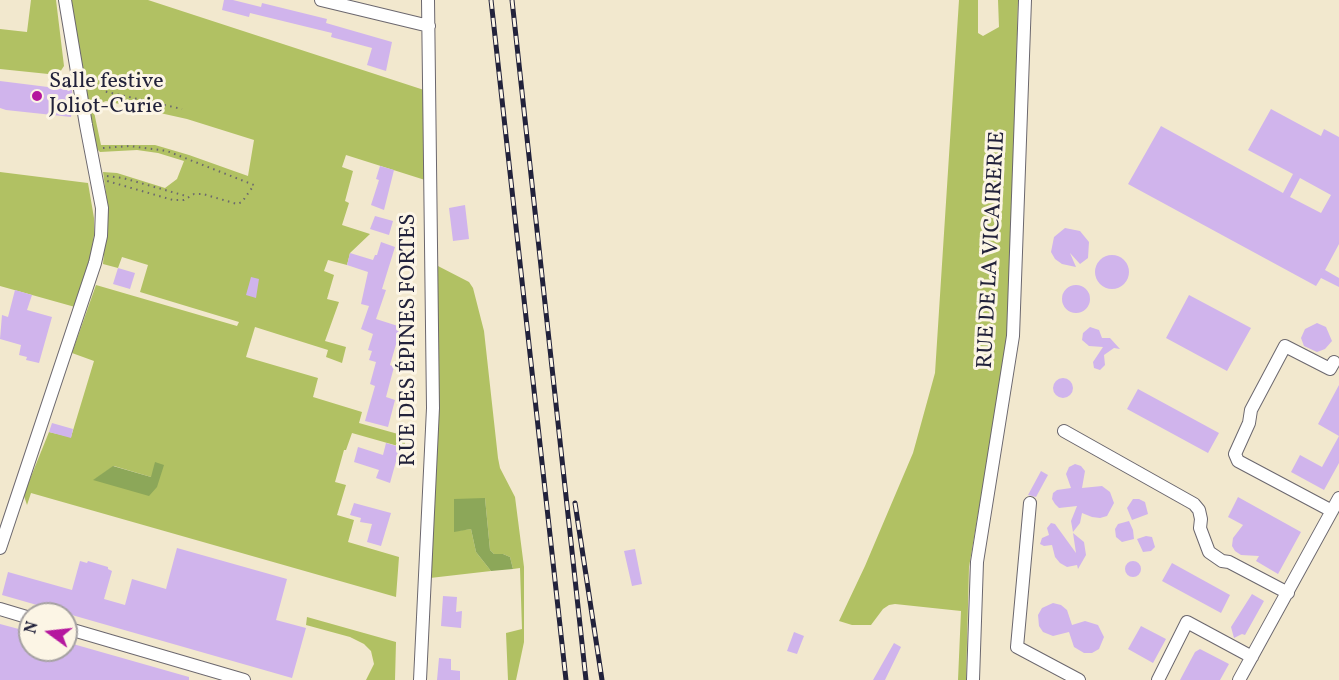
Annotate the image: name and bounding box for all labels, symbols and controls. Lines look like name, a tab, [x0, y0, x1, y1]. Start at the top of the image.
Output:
place label: Salle festive Joliot-Curie	[49, 70, 164, 122]
marker: Salle festive Joliot-Curie	[30, 89, 44, 103]
street label: RUE DE LA VICAIRERIE	[974, 131, 1012, 369]
street label: RUE DES ÉPINES FORTES	[397, 214, 423, 466]
north arrow	[18, 602, 78, 662]
text: N	[20, 619, 45, 636]

